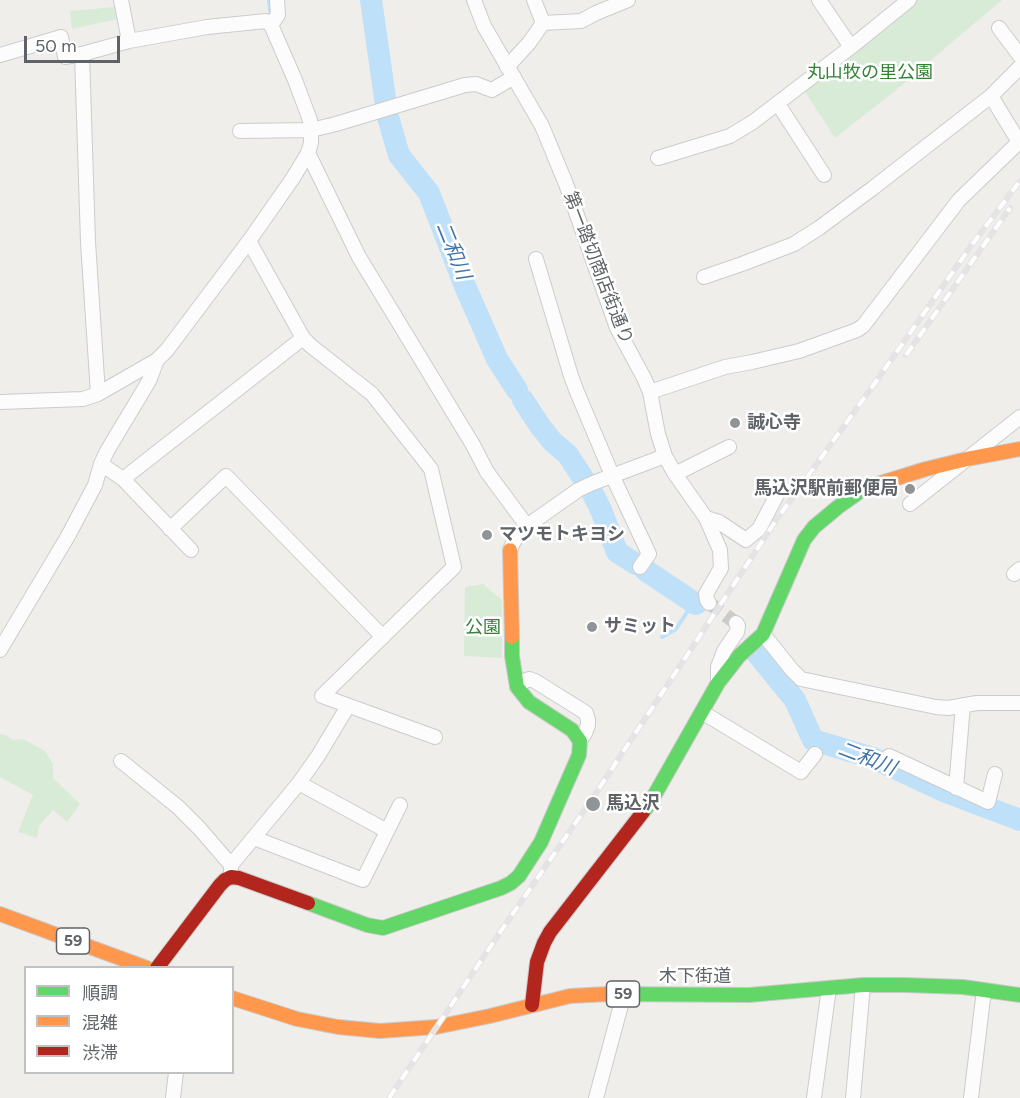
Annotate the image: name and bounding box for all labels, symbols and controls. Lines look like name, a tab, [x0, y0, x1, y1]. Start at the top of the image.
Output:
scale bar	[27, 24, 123, 62]
text: 50 m	[35, 35, 77, 57]
park label: 丸山牧の里公園	[807, 62, 933, 84]
street label: 第一踏切商店街通り	[559, 189, 637, 347]
water label: 二和川	[431, 219, 475, 283]
place label: 誠心寺	[747, 412, 801, 434]
marker: 誠心寺	[728, 416, 742, 430]
place label: 馬込沢駅前郵便局	[754, 478, 898, 500]
marker: 馬込沢駅前郵便局	[903, 482, 917, 496]
place label: マツモトキヨシ	[499, 524, 625, 546]
marker: マツモトキヨシ	[480, 528, 494, 542]
place label: サミット	[604, 616, 676, 638]
park label: 公園	[465, 617, 501, 639]
marker: サミット	[585, 620, 599, 634]
water label: 二和川	[835, 737, 899, 781]
place label: 馬込沢	[606, 793, 660, 815]
marker: 馬込沢	[584, 795, 602, 813]
road number: 59	[56, 928, 90, 954]
legend	[24, 966, 234, 1074]
street label: 木下街道	[659, 966, 731, 988]
road number: 59	[606, 981, 640, 1007]
text: 順調	[82, 982, 118, 1004]
text: 混雑	[82, 1012, 118, 1034]
text: 渋滞	[82, 1042, 118, 1064]

